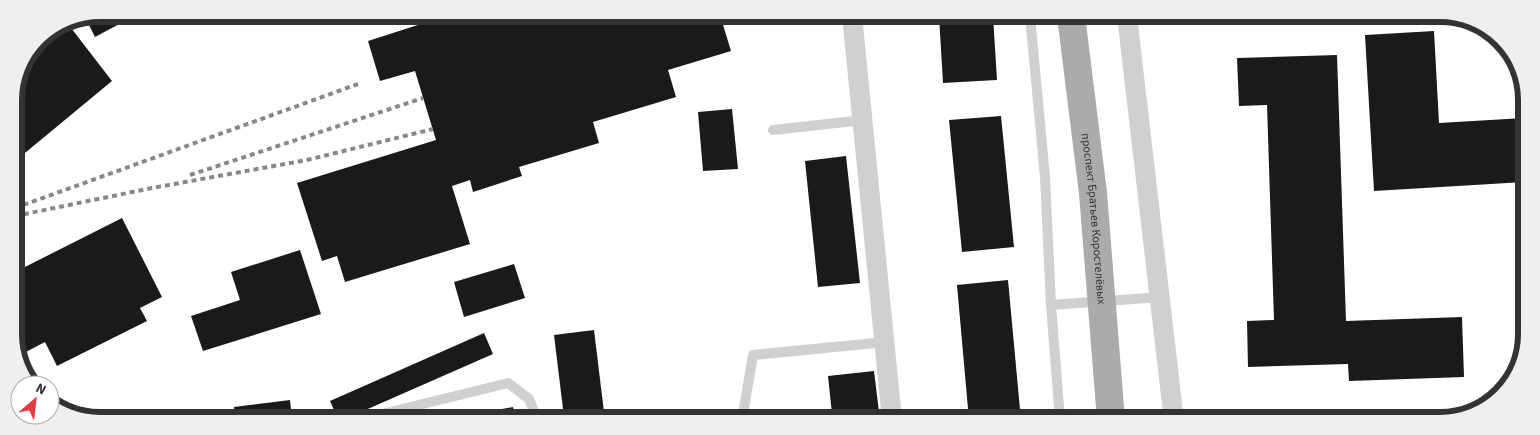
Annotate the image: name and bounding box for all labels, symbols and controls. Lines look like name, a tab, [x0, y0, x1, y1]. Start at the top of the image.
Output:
street label: проспект Братьев Коростелёвых	[1077, 132, 1110, 306]
north arrow	[10, 375, 60, 425]
text: N	[32, 378, 49, 400]

